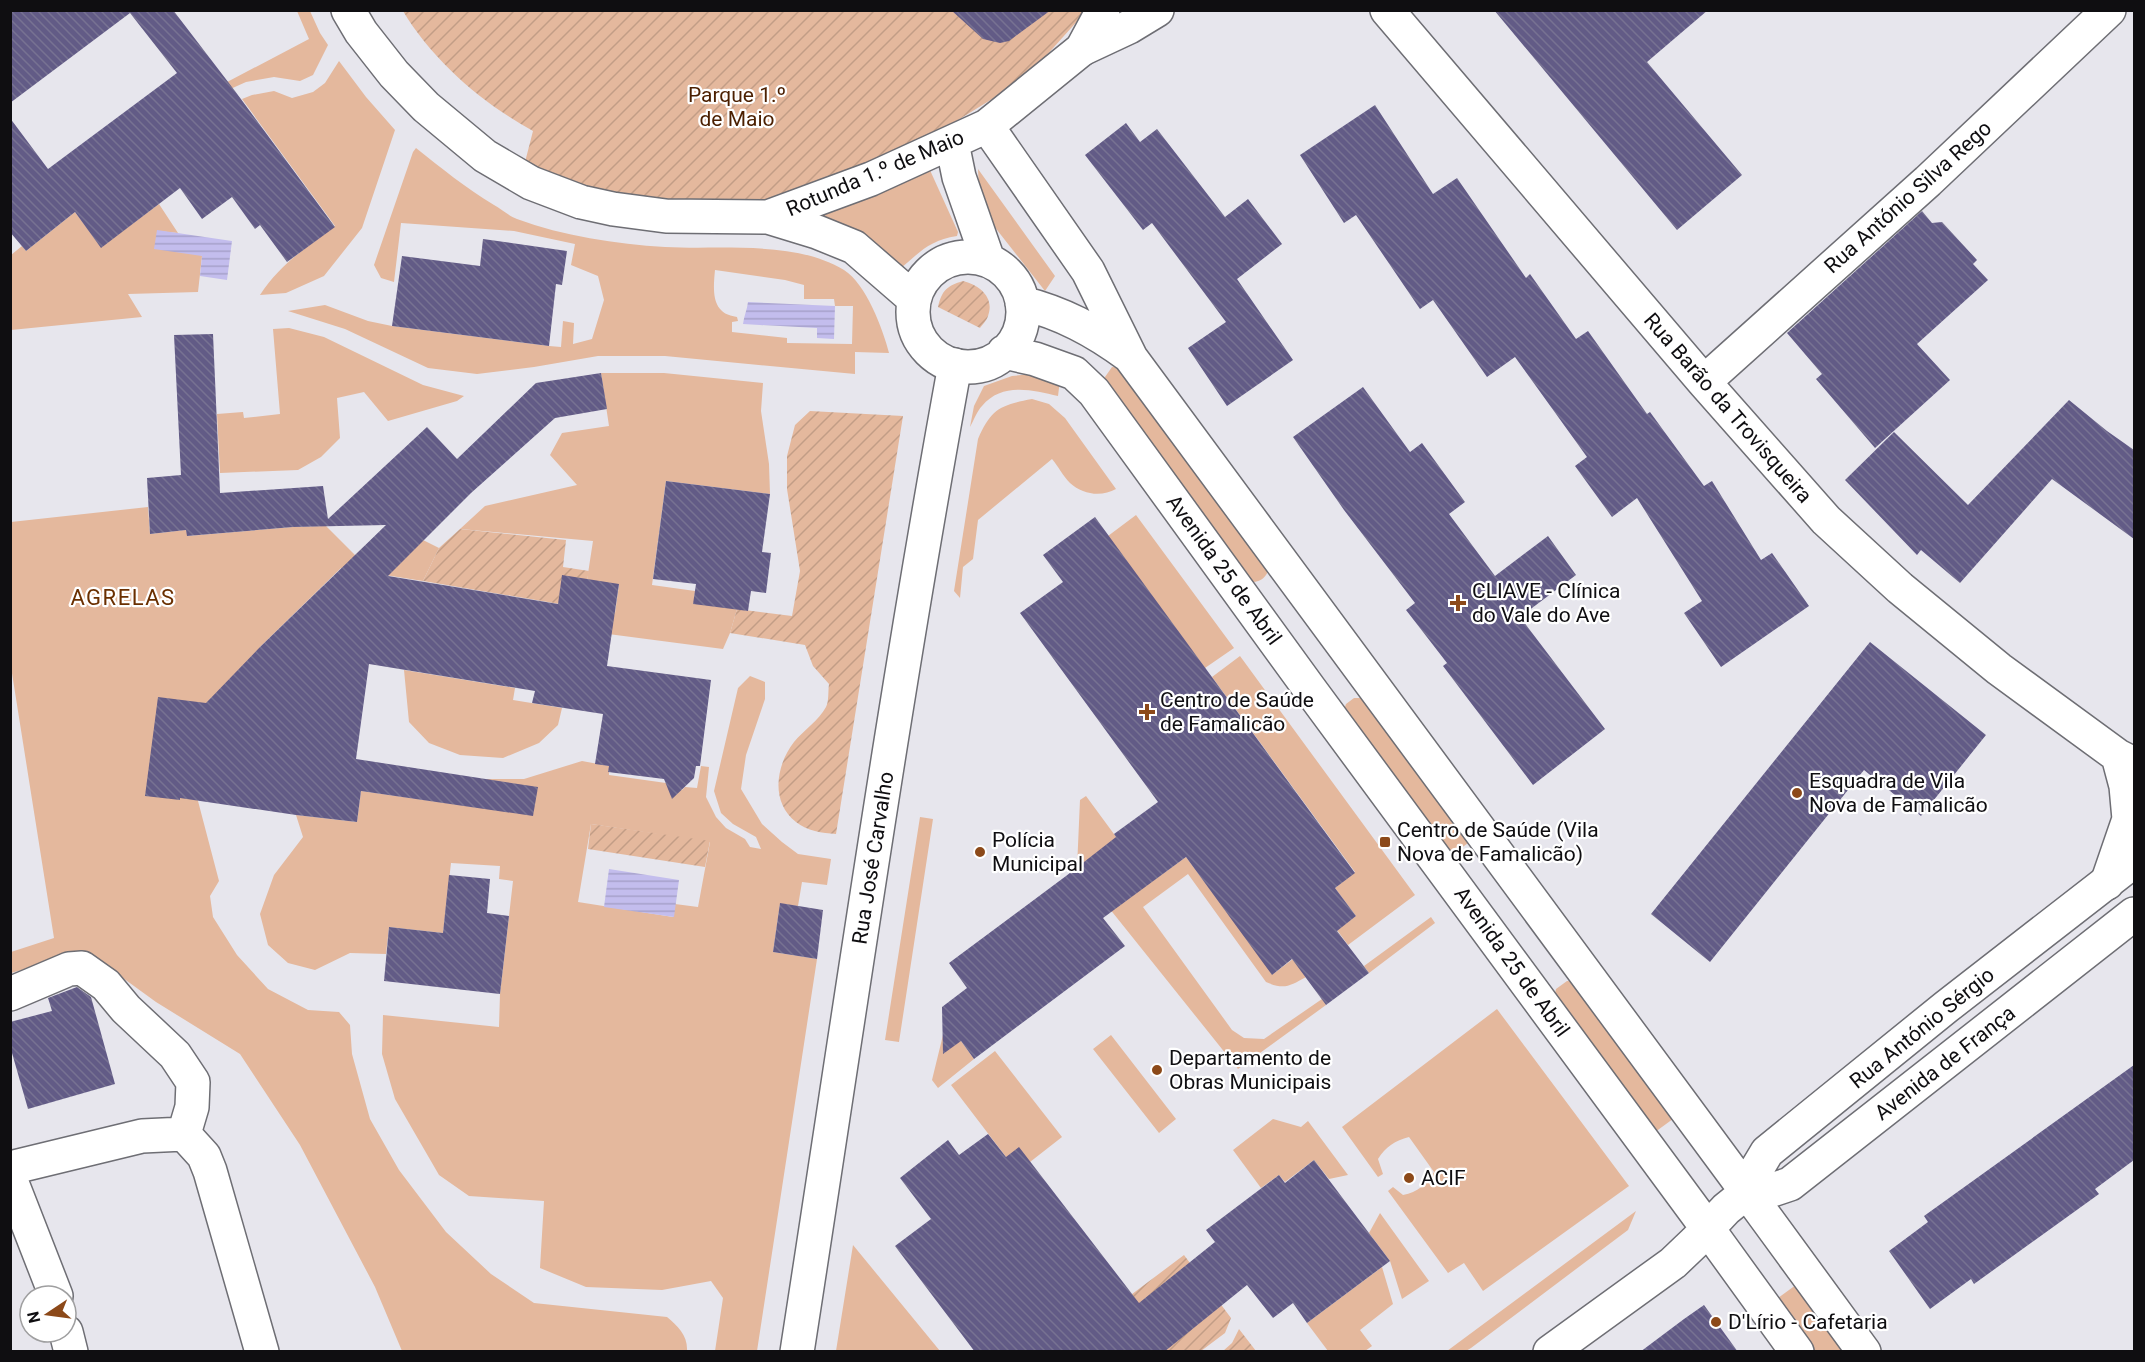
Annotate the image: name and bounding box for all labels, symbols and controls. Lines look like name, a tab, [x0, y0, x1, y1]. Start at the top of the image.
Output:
park label: Parque 1.º de Maio	[688, 83, 786, 131]
street label: Rua António Silva Rego	[1820, 116, 1996, 278]
street label: Rotunda 1.º de Maio	[783, 125, 967, 221]
street label: Rua Barão da Trovisqueira	[1639, 308, 1817, 508]
street label: Avenida 25 de Abril	[1162, 490, 1286, 650]
place label: CLIAVE - Clínica do Vale do Ave	[1472, 579, 1620, 627]
district label: AGRELAS	[70, 585, 176, 610]
marker: CLIAVE - Clínica do Vale do Ave	[1449, 594, 1467, 612]
place label: Centro de Saúde de Famalicão	[1160, 688, 1314, 736]
marker: Centro de Saúde de Famalicão	[1138, 703, 1156, 721]
place label: Esquadra de Vila Nova de Famalicão	[1809, 769, 1988, 817]
street label: Rua José Carvalho	[848, 770, 898, 946]
marker: Esquadra de Vila Nova de Famalicão	[1790, 786, 1804, 800]
place label: Centro de Saúde (Vila Nova de Famalicão)	[1397, 818, 1599, 866]
place label: Polícia Municipal	[992, 828, 1083, 876]
marker: Centro de Saúde (Vila Nova de Famalicão)	[1378, 835, 1392, 849]
marker: Polícia Municipal	[973, 845, 987, 859]
street label: Avenida 25 de Abril	[1450, 882, 1574, 1042]
street label: Rua António Sérgio	[1845, 963, 1999, 1093]
street label: Avenida de França	[1870, 1001, 2020, 1125]
place label: Departamento de Obras Municipais	[1169, 1046, 1331, 1094]
marker: Departamento de Obras Municipais	[1150, 1063, 1164, 1077]
place label: ACIF	[1421, 1166, 1466, 1190]
marker: ACIF	[1402, 1171, 1416, 1185]
north arrow	[18, 1284, 78, 1344]
text: N	[23, 1310, 44, 1325]
place label: D'Lírio - Cafetaria	[1728, 1310, 1888, 1334]
marker: D'Lírio - Cafetaria	[1709, 1315, 1723, 1329]

